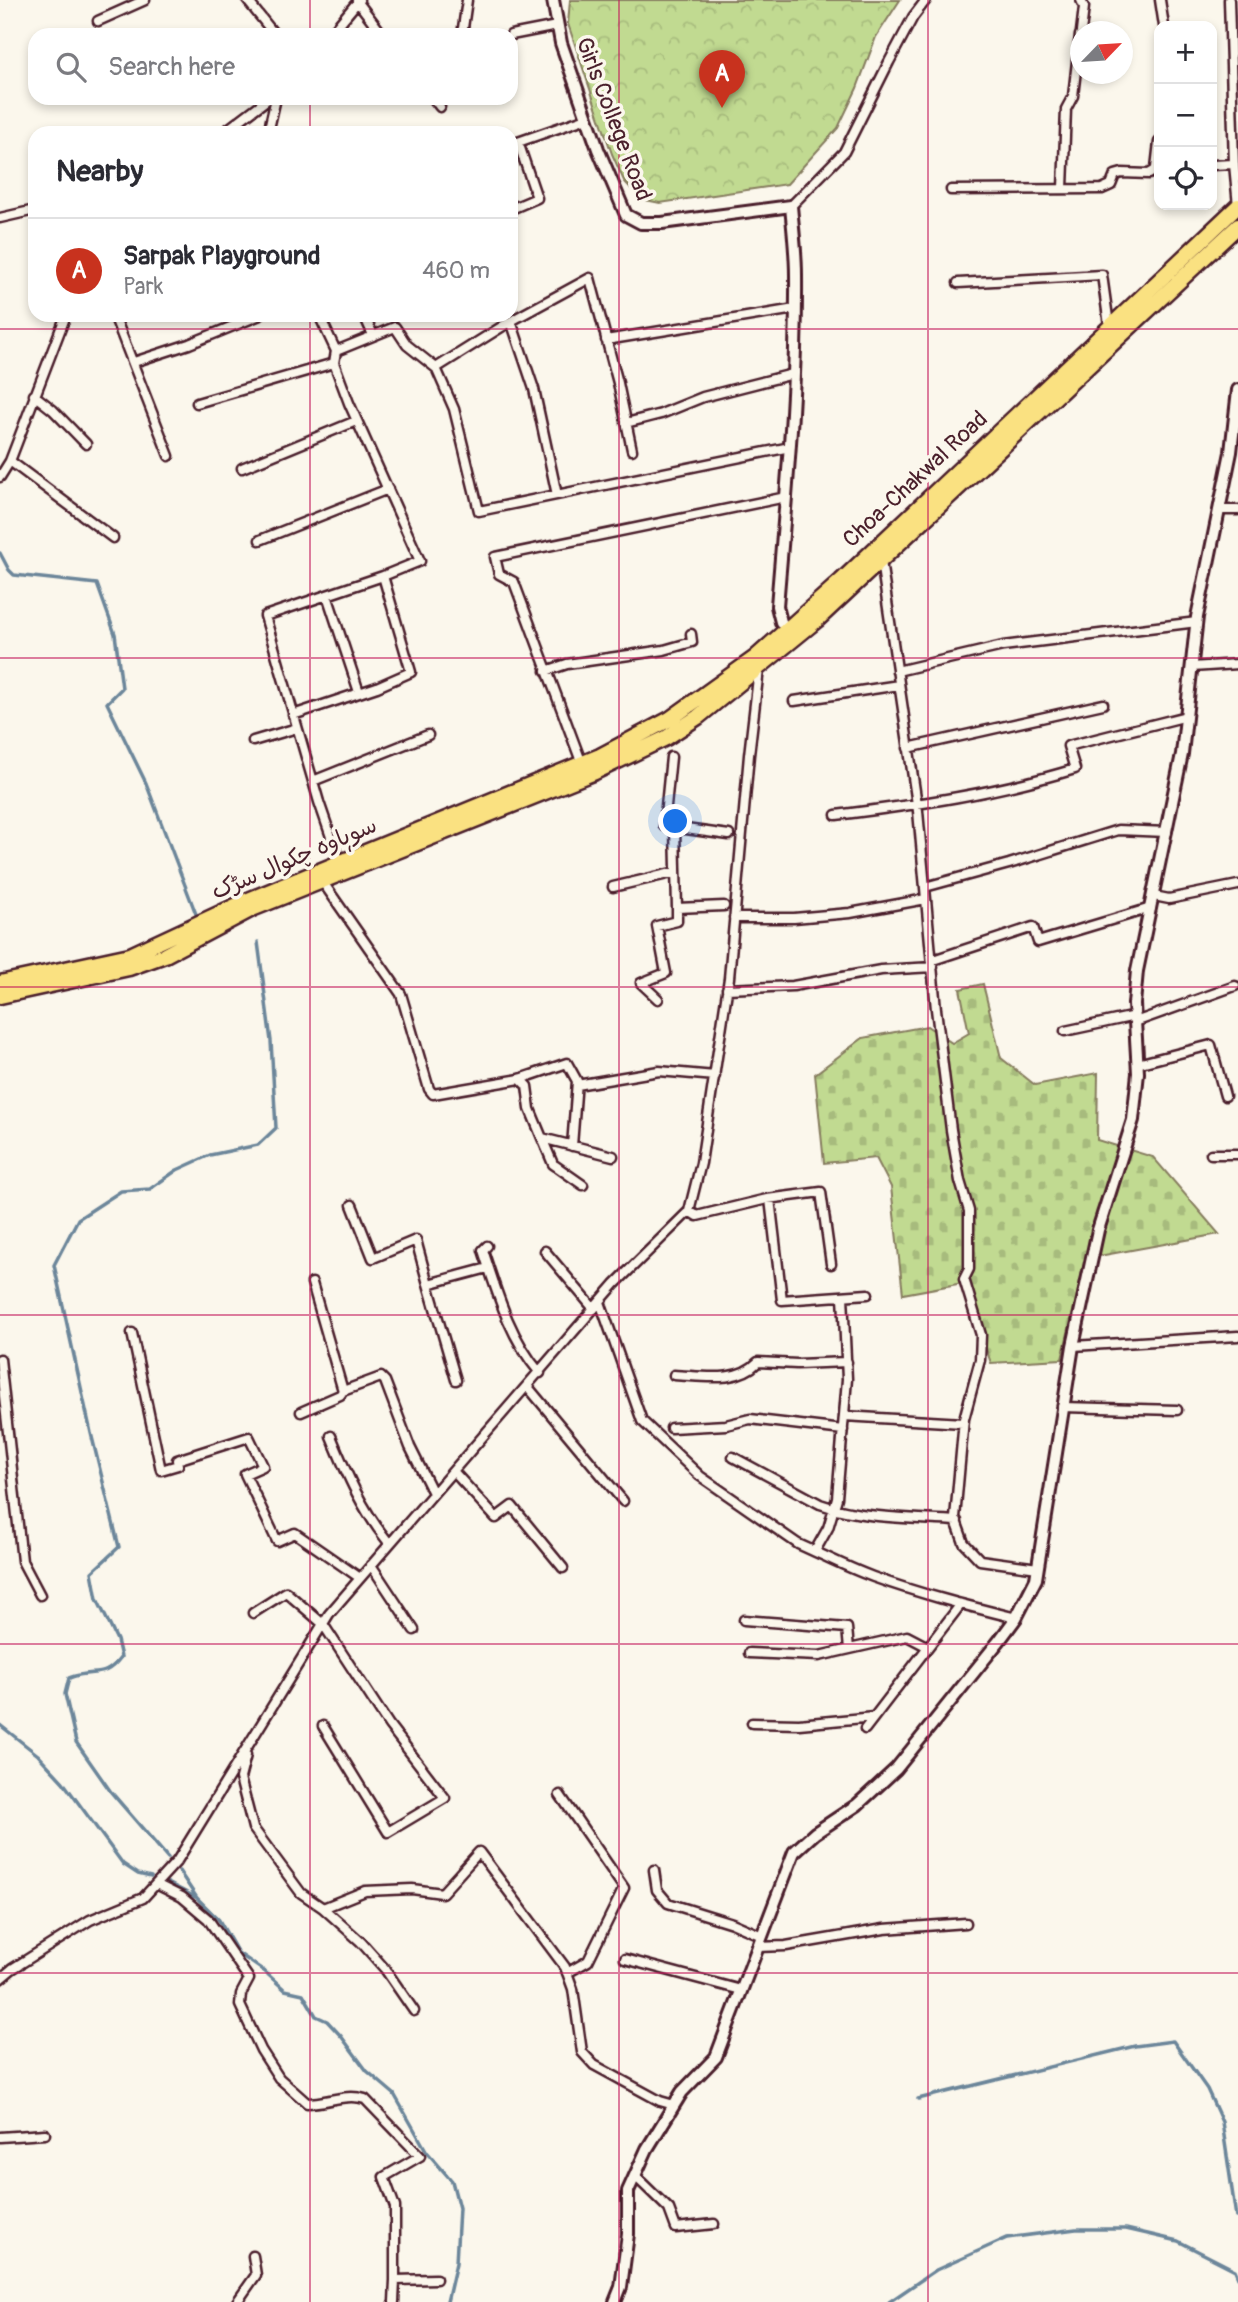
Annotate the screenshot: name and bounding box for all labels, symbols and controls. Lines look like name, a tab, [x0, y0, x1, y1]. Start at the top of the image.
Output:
north arrow	[1070, 21, 1133, 84]
map controls	[1154, 21, 1217, 210]
button: +	[1154, 21, 1217, 84]
search box	[28, 28, 518, 105]
street label: Girls College Road	[570, 33, 658, 205]
icon: search	[52, 48, 90, 86]
pin: A	[699, 50, 745, 108]
text: Search here	[108, 51, 235, 83]
button: −	[1154, 84, 1217, 147]
button: locate	[1154, 147, 1217, 210]
text: Nearby	[56, 153, 143, 190]
text: Sarpak Playground	[123, 240, 320, 272]
text: A	[72, 256, 86, 285]
text: 460 m	[422, 256, 490, 285]
text: Park	[123, 272, 163, 301]
street label: Choa-Chakwal Road	[837, 404, 993, 554]
your location	[658, 804, 692, 838]
street label: سوہاوہ چکوال سڑک	[207, 810, 382, 908]

